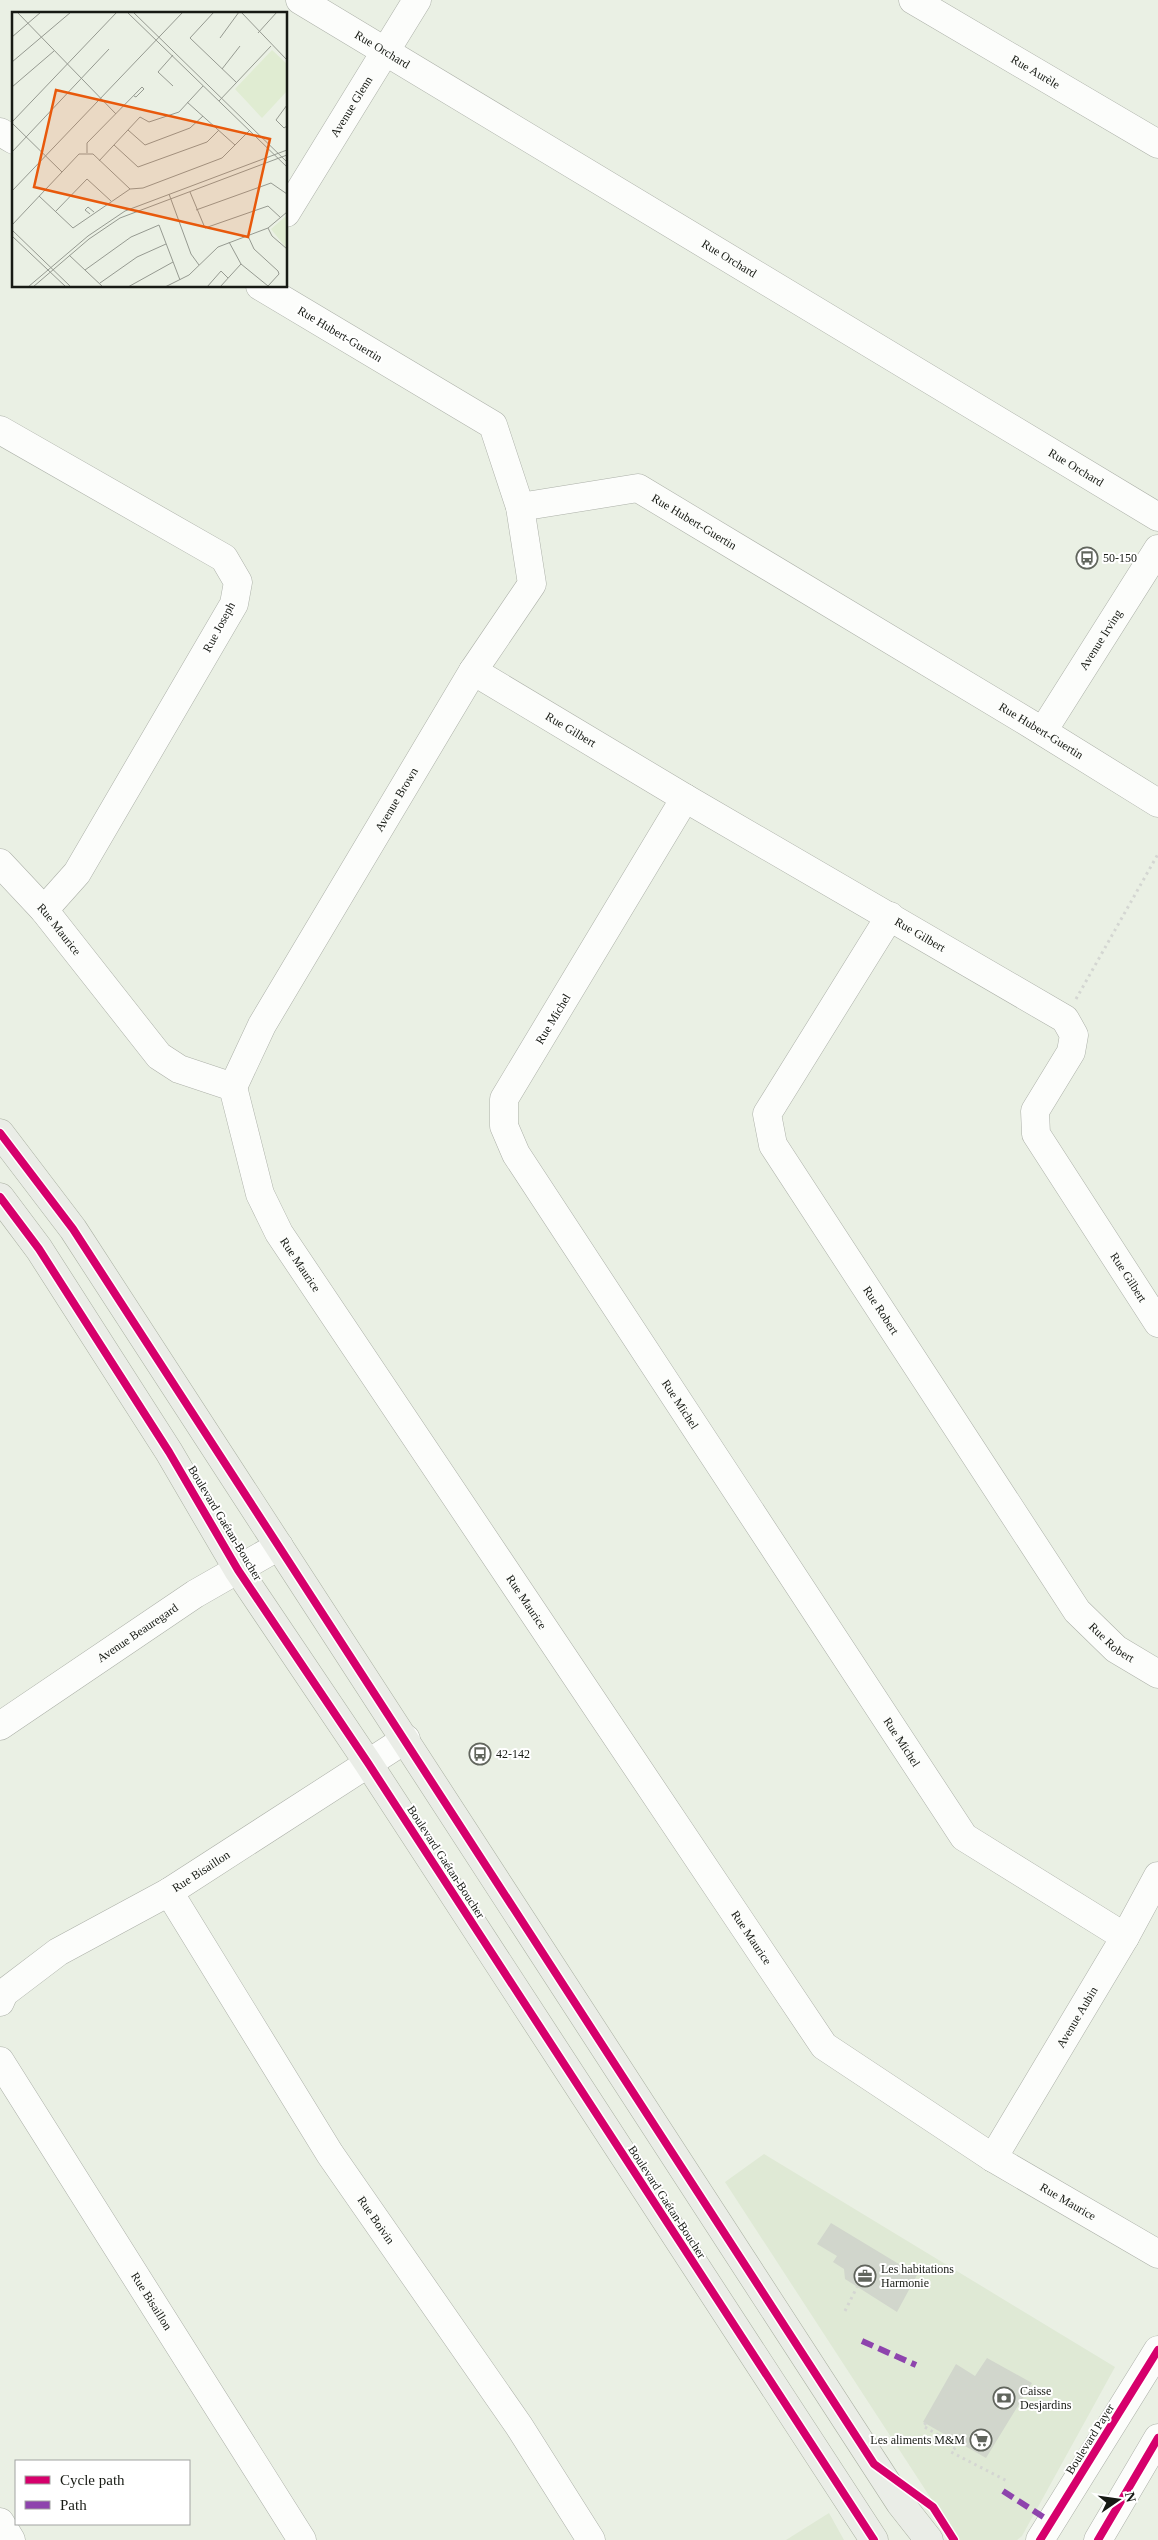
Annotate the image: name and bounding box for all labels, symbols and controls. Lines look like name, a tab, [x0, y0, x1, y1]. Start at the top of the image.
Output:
inset map	[12, 12, 288, 288]
street label: Rue Orchard	[352, 28, 412, 71]
street label: Rue Aurèle	[1008, 52, 1062, 92]
street label: Avenue Glenn	[328, 74, 375, 139]
street label: Rue Orchard	[699, 237, 759, 280]
street label: Rue Hubert-Guertin	[295, 303, 385, 365]
street label: Rue Orchard	[1046, 446, 1106, 490]
street label: Rue Hubert-Guertin	[649, 491, 739, 553]
bus stop icon: 50-150	[1075, 546, 1099, 570]
place label: 50-150	[1103, 551, 1137, 565]
street label: Rue Joseph	[200, 599, 238, 655]
street label: Avenue Irving	[1076, 607, 1125, 673]
street label: Rue Hubert-Guertin	[996, 700, 1086, 762]
street label: Rue Gilbert	[543, 709, 599, 750]
street label: Avenue Brown	[372, 765, 421, 834]
street label: Rue Maurice	[34, 900, 84, 958]
street label: Rue Gilbert	[892, 914, 948, 955]
street label: Rue Michel	[532, 991, 574, 1047]
street label: Rue Maurice	[277, 1235, 323, 1295]
street label: Rue Gilbert	[1107, 1250, 1150, 1305]
street label: Rue Robert	[860, 1283, 902, 1338]
street label: Rue Michel	[659, 1377, 702, 1432]
street label: Boulevard Gaétan-Boucher	[185, 1463, 265, 1583]
street label: Rue Maurice	[503, 1572, 550, 1632]
street label: Avenue Beauregard	[94, 1601, 181, 1665]
street label: Rue Robert	[1086, 1620, 1137, 1666]
street label: Rue Michel	[880, 1715, 923, 1770]
bus stop icon: 42-142	[468, 1742, 492, 1766]
place label: 42-142	[496, 1747, 530, 1761]
street label: Boulevard Gaétan-Boucher	[404, 1803, 488, 1921]
street label: Rue Bisaillon	[170, 1848, 232, 1895]
street label: Rue Maurice	[728, 1908, 775, 1967]
street label: Avenue Aubin	[1053, 1984, 1101, 2050]
street label: Boulevard Gaétan-Boucher	[625, 2143, 709, 2261]
street label: Rue Maurice	[1038, 2180, 1098, 2223]
street label: Rue Boivin	[354, 2193, 397, 2247]
place label: Les habitations Harmonie	[881, 2262, 954, 2290]
office icon: Les habitations Harmonie	[853, 2264, 877, 2288]
street label: Rue Bisaillon	[128, 2270, 175, 2333]
place label: Caisse Desjardins	[1020, 2384, 1072, 2412]
bank icon: Caisse Desjardins	[992, 2386, 1016, 2410]
street label: Boulevard Payer	[1063, 2401, 1117, 2477]
supermarket icon: Les aliments M&M	[969, 2428, 993, 2452]
place label: Les aliments M&M	[870, 2433, 965, 2447]
legend	[15, 2460, 190, 2525]
text: Cycle path	[60, 2472, 125, 2488]
north arrow	[1093, 2475, 1143, 2525]
text: N	[1122, 2491, 1139, 2504]
text: Path	[60, 2497, 87, 2513]

